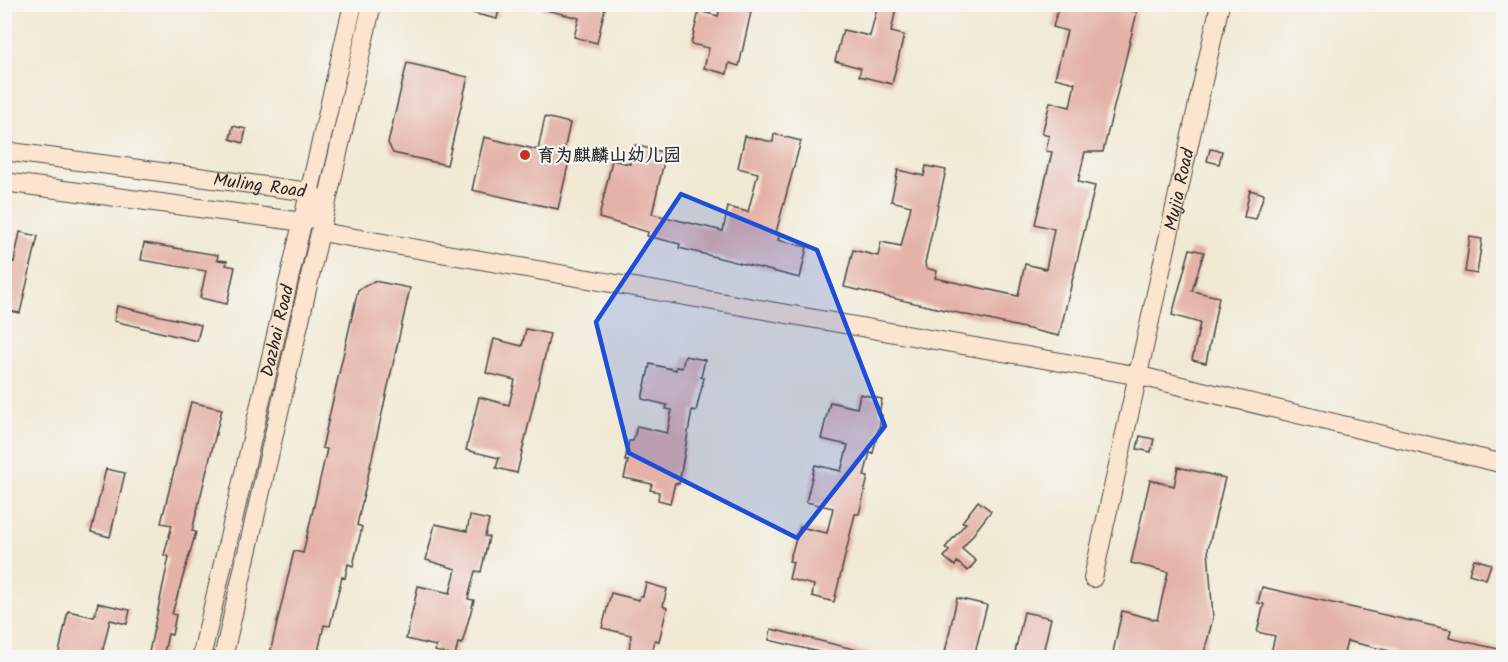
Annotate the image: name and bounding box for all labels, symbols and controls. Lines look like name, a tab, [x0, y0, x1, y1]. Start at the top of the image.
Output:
place label: 育为麒麟山幼儿园	[537, 142, 681, 171]
street label: Mujia Road	[1157, 145, 1204, 234]
marker: 育为麒麟山幼儿园	[518, 148, 532, 162]
street label: Muling Road	[211, 166, 309, 207]
street label: Dazhai Road	[254, 281, 303, 380]

